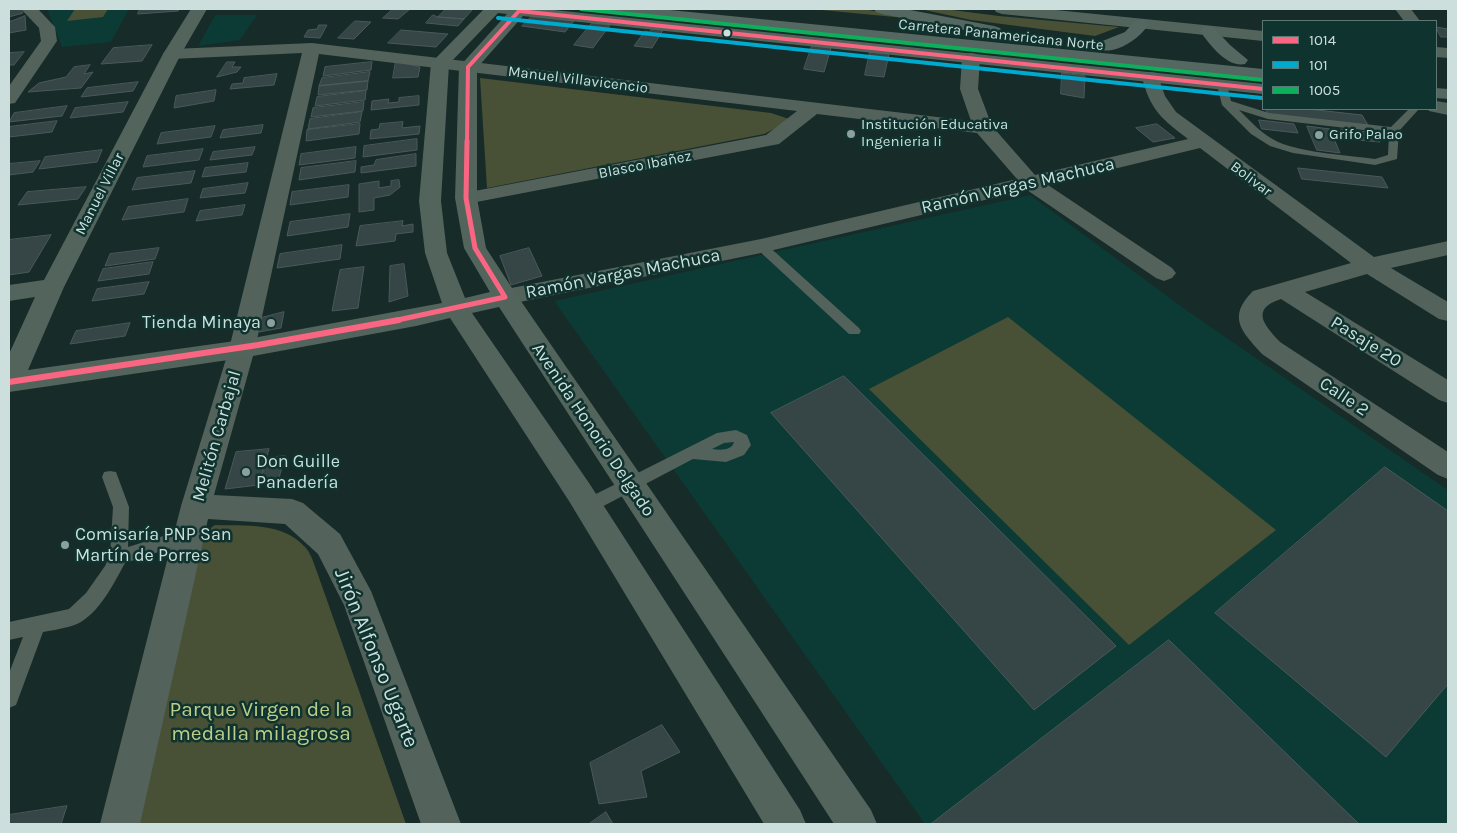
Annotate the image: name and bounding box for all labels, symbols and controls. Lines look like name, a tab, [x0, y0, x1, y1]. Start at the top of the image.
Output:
street label: Carretera Panamericana Norte	[898, 15, 1104, 55]
legend	[1262, 20, 1437, 110]
unlabelled marker	[722, 28, 732, 38]
text: 1014	[1309, 31, 1336, 49]
text: 101	[1309, 56, 1328, 74]
street label: Manuel Villavicencio	[507, 62, 649, 98]
text: 1005	[1309, 81, 1340, 99]
place label: Institución Educativa Ingenieria Ii	[861, 116, 1008, 151]
place label: Grifo Palao	[1329, 126, 1403, 144]
marker: Institución Educativa Ingenieria Ii	[845, 128, 857, 140]
marker: Grifo Palao	[1313, 129, 1325, 141]
street label: Blasco Ibañez	[597, 147, 693, 183]
street label: Manuel Villar	[72, 150, 128, 238]
street label: Ramón Vargas Machuca	[919, 153, 1117, 219]
street label: Bolivar	[1227, 158, 1275, 200]
street label: Ramón Vargas Machuca	[524, 245, 722, 303]
place label: Tienda Minaya	[142, 312, 261, 334]
street label: Pasaje 20	[1327, 312, 1405, 372]
marker: Tienda Minaya	[265, 317, 277, 329]
street label: Avenida Honorio Delgado	[527, 339, 659, 521]
street label: Melitón Carbajal	[188, 368, 246, 504]
street label: Calle 2	[1315, 373, 1373, 421]
place label: Don Guille Panadería	[256, 451, 340, 494]
marker: Don Guille Panadería	[240, 466, 252, 478]
place label: Comisaría PNP San Martín de Porres	[75, 524, 232, 566]
marker: Comisaría PNP San Martín de Porres	[59, 539, 71, 551]
street label: Jirón Alfonso Ugarte	[328, 564, 424, 752]
park label: Parque Virgen de la medalla milagrosa	[170, 697, 352, 747]

